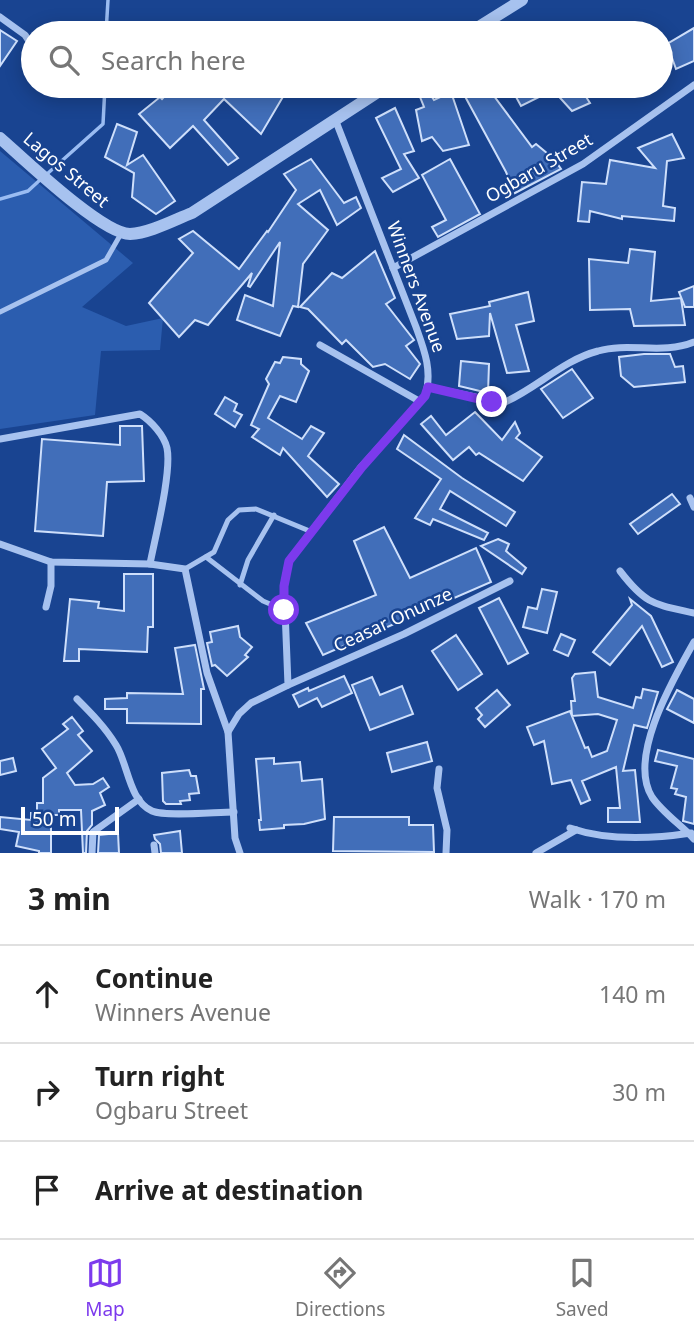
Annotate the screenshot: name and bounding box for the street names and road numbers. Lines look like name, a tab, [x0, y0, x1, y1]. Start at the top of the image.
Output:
street label: Lagos Street	[19, 126, 115, 213]
street label: Ogbaru Street	[481, 127, 597, 207]
street label: Winners Avenue	[382, 218, 452, 355]
street label: Ceasar Onunze	[329, 581, 456, 657]

